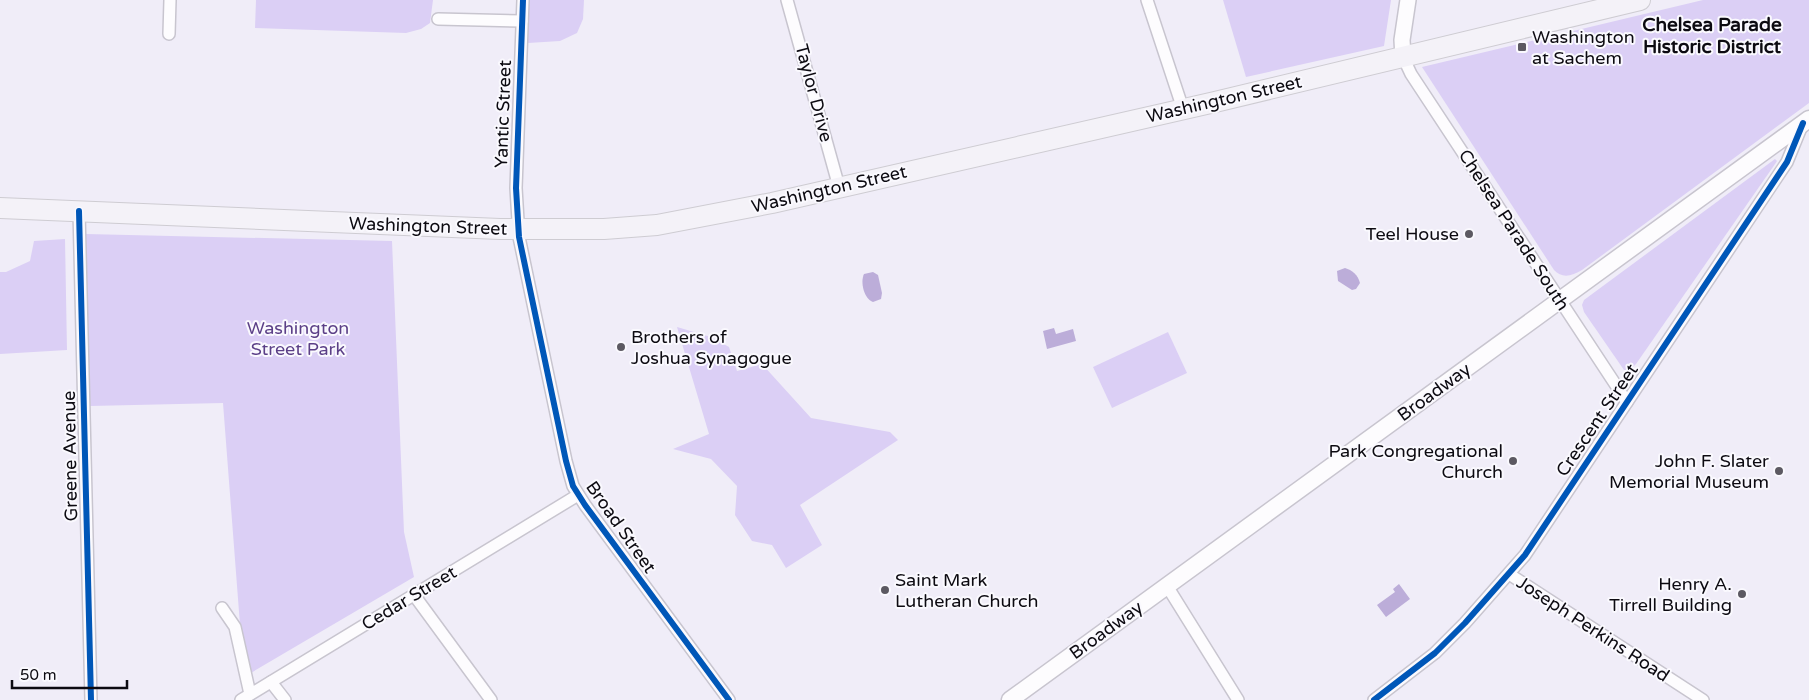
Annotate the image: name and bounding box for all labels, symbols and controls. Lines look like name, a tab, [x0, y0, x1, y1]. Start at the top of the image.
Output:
district label: Chelsea Parade Historic District	[1642, 14, 1782, 58]
place label: Washington at Sachem	[1532, 26, 1635, 69]
marker: Washington at Sachem	[1516, 41, 1528, 53]
street label: Taylor Drive	[790, 42, 838, 144]
street label: Yantic Street	[490, 60, 516, 168]
street label: Washington Street	[1144, 70, 1304, 128]
street label: Chelsea Parade South	[1454, 145, 1574, 315]
street label: Washington Street	[749, 160, 909, 218]
street label: Washington Street	[348, 212, 508, 240]
place label: Teel House	[1366, 223, 1459, 245]
marker: Teel House	[1463, 228, 1475, 240]
park label: Washington Street Park	[247, 317, 349, 360]
place label: Brothers of Joshua Synagogue	[631, 326, 792, 369]
marker: Brothers of Joshua Synagogue	[615, 341, 627, 353]
street label: Broadway	[1393, 358, 1475, 426]
street label: Crescent Street	[1551, 359, 1643, 481]
street label: Greene Avenue	[58, 390, 82, 522]
place label: Park Congregational Church	[1328, 440, 1503, 483]
place label: John F. Slater Memorial Museum	[1609, 450, 1769, 493]
marker: Park Congregational Church	[1507, 455, 1519, 467]
marker: John F. Slater Memorial Museum	[1773, 465, 1785, 477]
street label: Broad Street	[581, 477, 661, 577]
street label: Cedar Street	[358, 561, 461, 635]
place label: Saint Mark Lutheran Church	[895, 569, 1039, 612]
street label: Joseph Perkins Road	[1512, 571, 1674, 687]
place label: Henry A. Tirrell Building	[1609, 573, 1732, 616]
marker: Saint Mark Lutheran Church	[879, 584, 891, 596]
marker: Henry A. Tirrell Building	[1736, 588, 1748, 600]
street label: Broadway	[1065, 596, 1147, 664]
scale bar	[12, 658, 128, 690]
text: 50 m	[20, 666, 57, 684]

